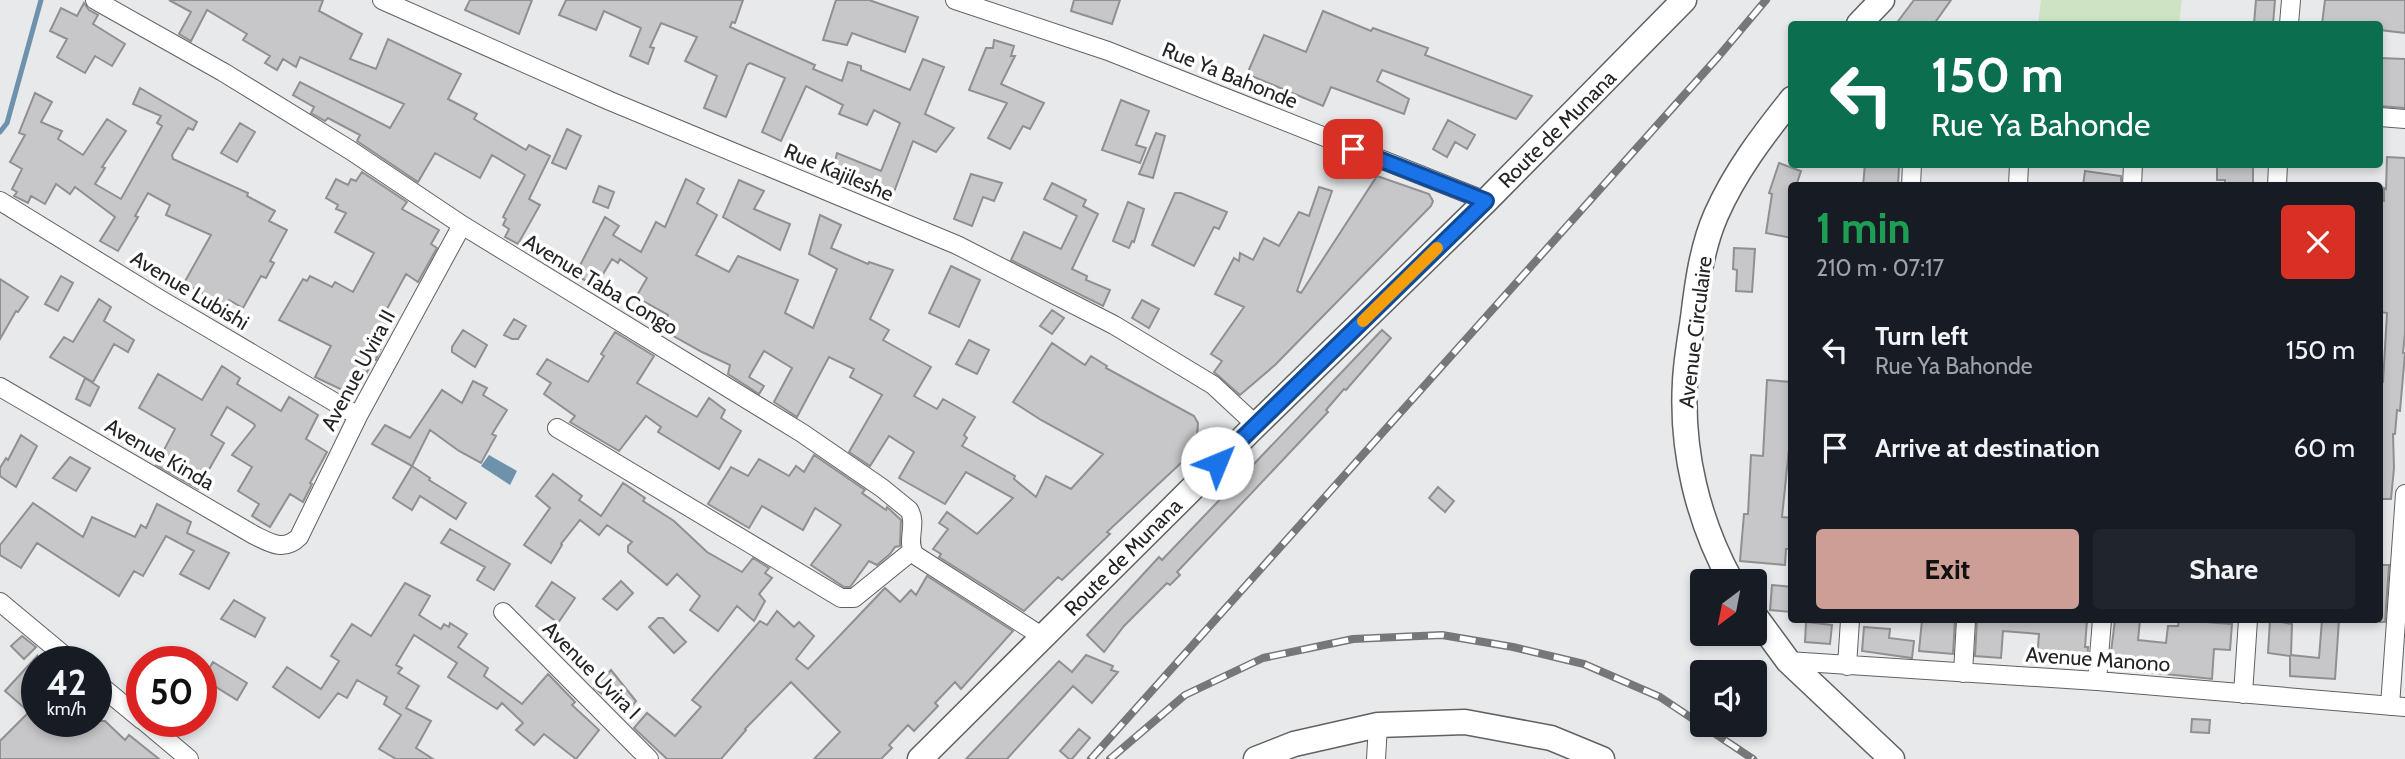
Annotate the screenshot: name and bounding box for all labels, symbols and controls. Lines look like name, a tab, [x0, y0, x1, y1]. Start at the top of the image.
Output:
street label: Rue Ya Bahonde	[1159, 36, 1302, 114]
text: 150 m	[1931, 45, 2064, 104]
icon: left	[1816, 49, 1907, 140]
street label: Route de Munana	[1493, 65, 1621, 193]
text: Rue Ya Bahonde	[1931, 105, 2150, 144]
pin	[1323, 119, 1383, 179]
icon: arrive	[1334, 130, 1372, 168]
street label: Rue Kajileshe	[780, 138, 898, 207]
text: 1 min	[1816, 202, 1911, 254]
button: close	[2281, 205, 2355, 279]
street label: Avenue Taba Congo	[519, 228, 683, 340]
street label: Avenue Lubishi	[126, 245, 254, 335]
street label: Avenue Circulaire	[1673, 254, 1717, 409]
text: 210 m · 07:17	[1816, 254, 1944, 282]
street label: Avenue Uvira II	[316, 305, 400, 435]
text: Turn left	[1875, 320, 1968, 352]
icon: left	[1816, 331, 1854, 369]
text: 150 m	[2286, 334, 2355, 366]
text: Rue Ya Bahonde	[1875, 352, 2033, 380]
street label: Avenue Kinda	[101, 413, 219, 495]
position arrow	[1180, 426, 1254, 500]
icon: arrive	[1816, 429, 1854, 467]
text: Arrive at destination	[1875, 432, 2100, 464]
text: 60 m	[2293, 432, 2355, 464]
street label: Route de Munana	[1059, 493, 1187, 621]
button: Exit	[1816, 529, 2079, 609]
button: Share	[2093, 529, 2355, 609]
north arrow	[1690, 569, 1768, 646]
map controls	[1690, 569, 1767, 737]
street label: Avenue Uvira I	[538, 616, 646, 724]
street label: Avenue Manono	[2025, 641, 2171, 677]
speed limit sign: 50	[126, 646, 217, 737]
button: sound	[1690, 660, 1767, 737]
text: 42	[46, 661, 87, 704]
text: km/h	[47, 698, 86, 720]

